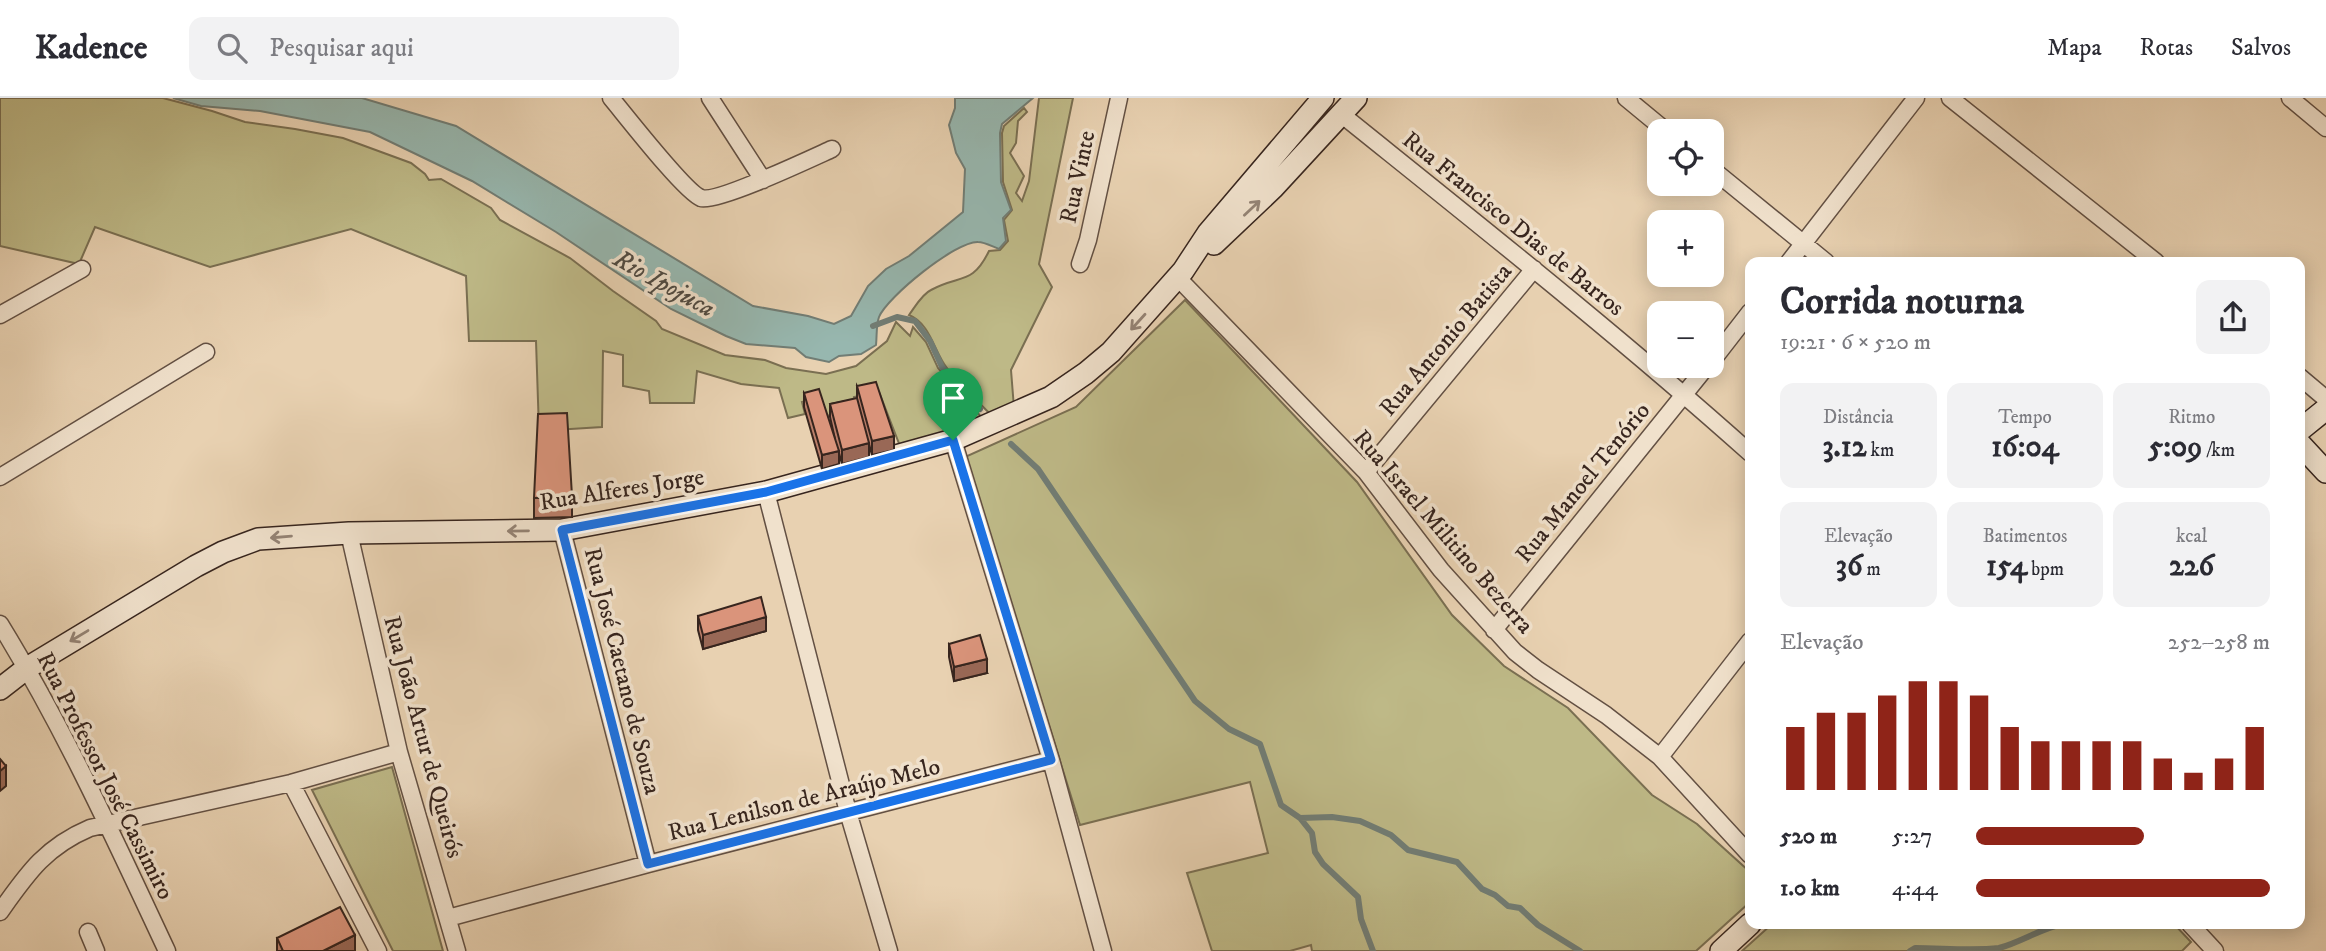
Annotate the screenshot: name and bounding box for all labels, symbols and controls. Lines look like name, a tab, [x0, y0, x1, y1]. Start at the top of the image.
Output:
search box	[189, 17, 679, 80]
text: Kadence	[35, 28, 147, 69]
icon: search	[213, 29, 251, 67]
text: Pesquisar aqui	[269, 32, 414, 65]
text: Mapa	[2047, 33, 2102, 63]
text: Rotas	[2140, 33, 2193, 63]
text: Salvos	[2231, 33, 2291, 63]
map controls	[1647, 119, 1724, 378]
button: locate	[1647, 119, 1724, 196]
street label: Rua Francisco Dias de Barros	[1396, 125, 1630, 323]
street label: Rua Vinte	[1054, 128, 1102, 226]
one-way arrow	[1243, 200, 1261, 216]
button: +	[1647, 210, 1724, 287]
water label: Rio Ipojuca	[607, 242, 721, 325]
street label: Rua Antonio Batista	[1373, 257, 1519, 423]
text: Corrida noturna	[1780, 278, 2024, 326]
button: share	[2196, 280, 2270, 354]
button: −	[1647, 301, 1724, 378]
one-way arrow	[1130, 312, 1146, 330]
text: 19:21 · 6 × 520 m	[1780, 328, 1931, 357]
pin	[923, 368, 983, 440]
icon: arrive	[934, 379, 972, 417]
street label: Rua Manoel Tenório	[1509, 397, 1657, 569]
text: Distância	[1823, 406, 1894, 429]
text: Tempo	[1998, 406, 2052, 429]
text: Ritmo	[2168, 406, 2215, 429]
street label: Rua Israel Militino Bezerra	[1346, 424, 1540, 641]
text: 3.12	[1822, 429, 1866, 466]
text: 16:04	[1991, 429, 2059, 466]
text: 5:09	[2148, 429, 2202, 466]
text: km	[1866, 439, 1894, 462]
text: /km	[2202, 439, 2235, 462]
street label: Rua Alferes Jorge	[538, 462, 706, 518]
one-way arrow	[507, 524, 530, 538]
text: Elevação	[1824, 525, 1893, 548]
text: Batimentos	[1983, 525, 2067, 548]
text: kcal	[2176, 525, 2207, 548]
one-way arrow	[270, 531, 293, 544]
street label: Rua José Caetano de Souza	[577, 544, 667, 798]
text: 36	[1836, 548, 1863, 585]
text: 154	[1986, 548, 2027, 585]
text: 226	[2169, 548, 2214, 585]
text: m	[1863, 558, 1881, 581]
text: bpm	[2027, 558, 2064, 581]
street label: Rua João Artur de Queirós	[376, 613, 470, 861]
text: Elevação	[1780, 628, 1863, 657]
text: 252–258 m	[2168, 628, 2270, 657]
one-way arrow	[70, 630, 90, 644]
street label: Rua Professor José Cassimiro	[30, 647, 180, 905]
street label: Rua Lenilson de Araújo Melo	[665, 752, 943, 848]
text: 520 m	[1780, 822, 1837, 851]
text: 5:27	[1892, 822, 1932, 851]
text: 1.0 km	[1780, 874, 1840, 903]
text: 4:44	[1892, 874, 1938, 903]

